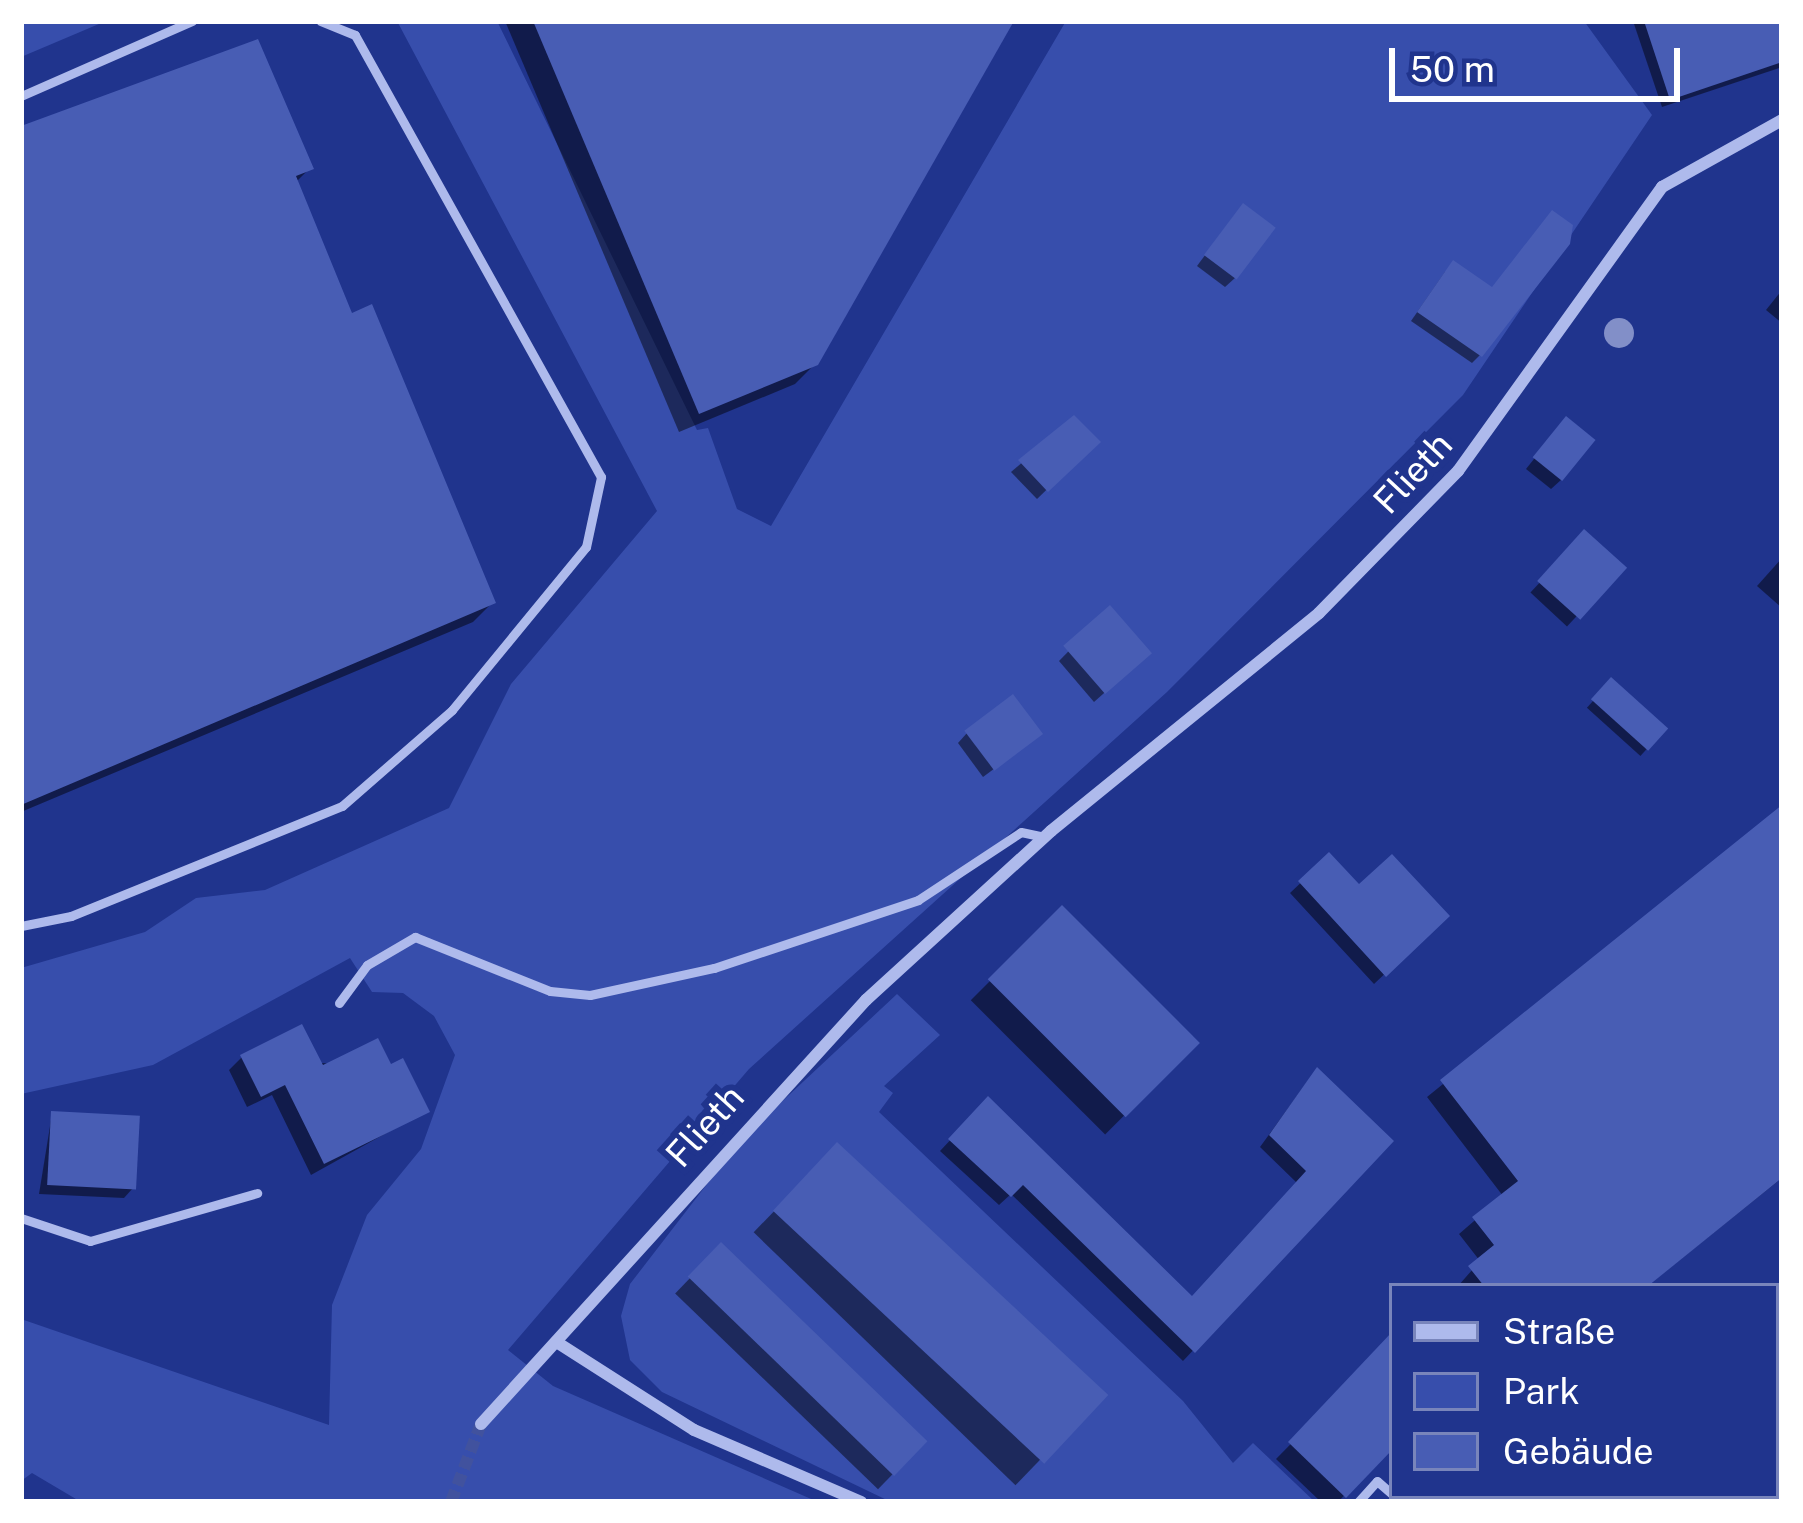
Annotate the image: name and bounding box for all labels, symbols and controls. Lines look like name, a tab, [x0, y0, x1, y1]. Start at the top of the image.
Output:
scale bar	[1395, 24, 1686, 98]
text: 50 m	[1410, 48, 1495, 90]
street label: Flieth	[1365, 423, 1461, 523]
street label: Flieth	[657, 1076, 753, 1176]
legend	[1389, 1283, 1779, 1499]
text: Straße	[1503, 1310, 1615, 1352]
text: Park	[1503, 1370, 1580, 1412]
text: Gebäude	[1503, 1430, 1654, 1472]

